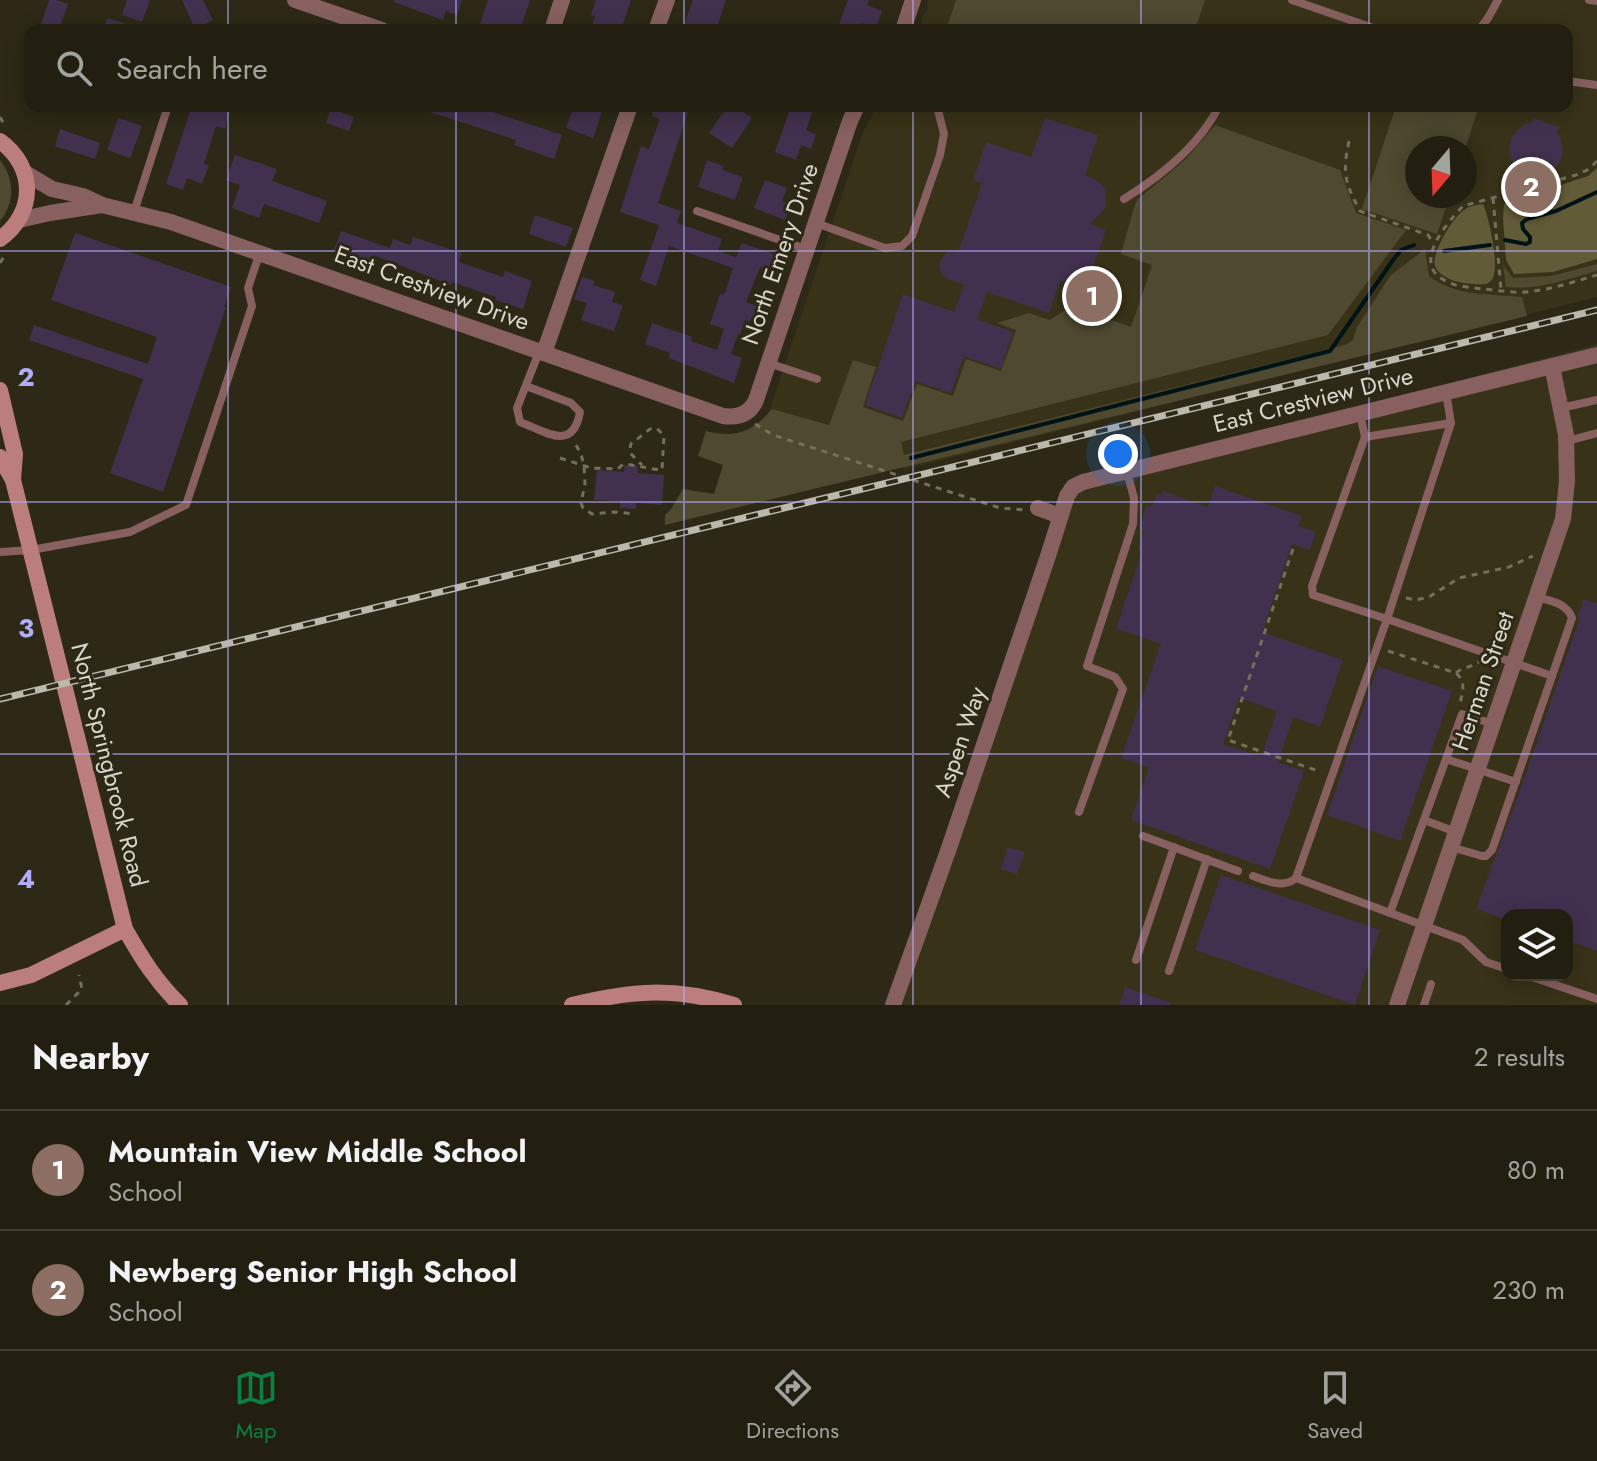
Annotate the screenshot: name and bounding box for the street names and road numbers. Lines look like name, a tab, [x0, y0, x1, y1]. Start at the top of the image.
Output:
street label: North Emery Drive	[732, 158, 827, 349]
street label: East Crestview Drive	[330, 236, 535, 339]
street label: East Crestview Drive	[1209, 358, 1417, 441]
street label: Herman Street	[1442, 606, 1523, 755]
street label: North Springbrook Road	[62, 639, 157, 891]
street label: Aspen Way	[924, 682, 995, 802]

